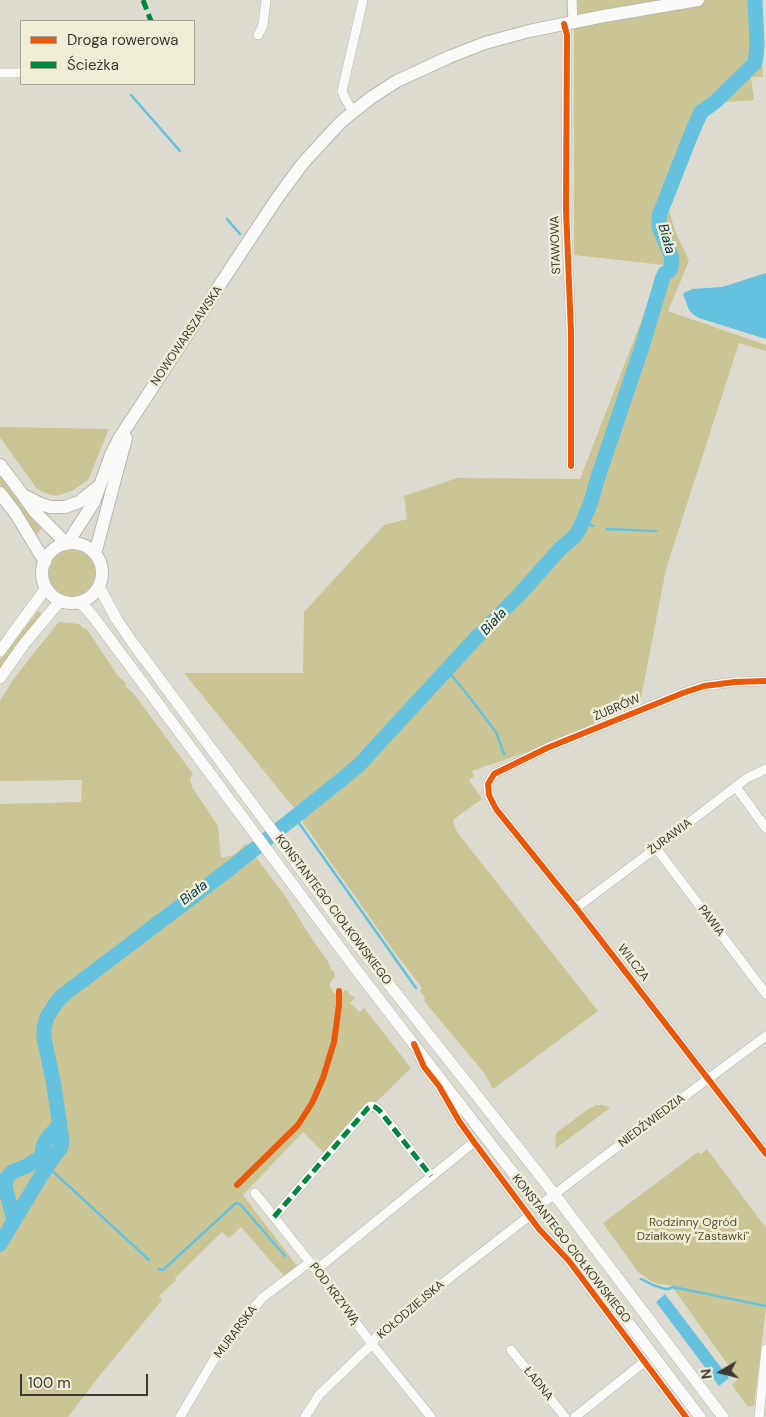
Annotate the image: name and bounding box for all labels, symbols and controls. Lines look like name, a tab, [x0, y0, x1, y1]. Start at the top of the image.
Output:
legend	[20, 20, 195, 85]
text: Droga rowerowa	[67, 30, 178, 50]
text: Ścieżka	[67, 55, 119, 75]
street label: STAWOWA	[548, 215, 564, 275]
water label: Biała	[654, 222, 678, 256]
street label: NOWOWARSZAWSKA	[148, 283, 226, 389]
water label: Biała	[477, 605, 511, 639]
street label: ŻUBRÓW	[591, 692, 643, 724]
street label: ŻURAWIA	[645, 816, 695, 858]
street label: KONSTANTEGO CIOŁKOWSKIEGO	[272, 832, 394, 988]
water label: Biała	[177, 877, 211, 909]
street label: PAWIA	[695, 903, 727, 939]
street label: WILCZA	[614, 942, 652, 984]
street label: NIEDŹWIEDZIA	[616, 1091, 688, 1151]
street label: KONSTANTEGO CIOŁKOWSKIEGO	[509, 1172, 633, 1326]
park label: Rodzinny Ogród Działkowy "Zastawki"	[637, 1216, 749, 1244]
street label: POD KRZYWĄ	[306, 1260, 362, 1328]
street label: KOŁODZIEJSKA	[374, 1278, 448, 1342]
street label: MURARSKA	[212, 1303, 260, 1361]
north arrow	[696, 1347, 746, 1397]
scale bar	[22, 1364, 150, 1396]
street label: ŁADNA	[520, 1364, 556, 1404]
text: N	[697, 1368, 716, 1380]
text: 100 m	[28, 1373, 71, 1393]

